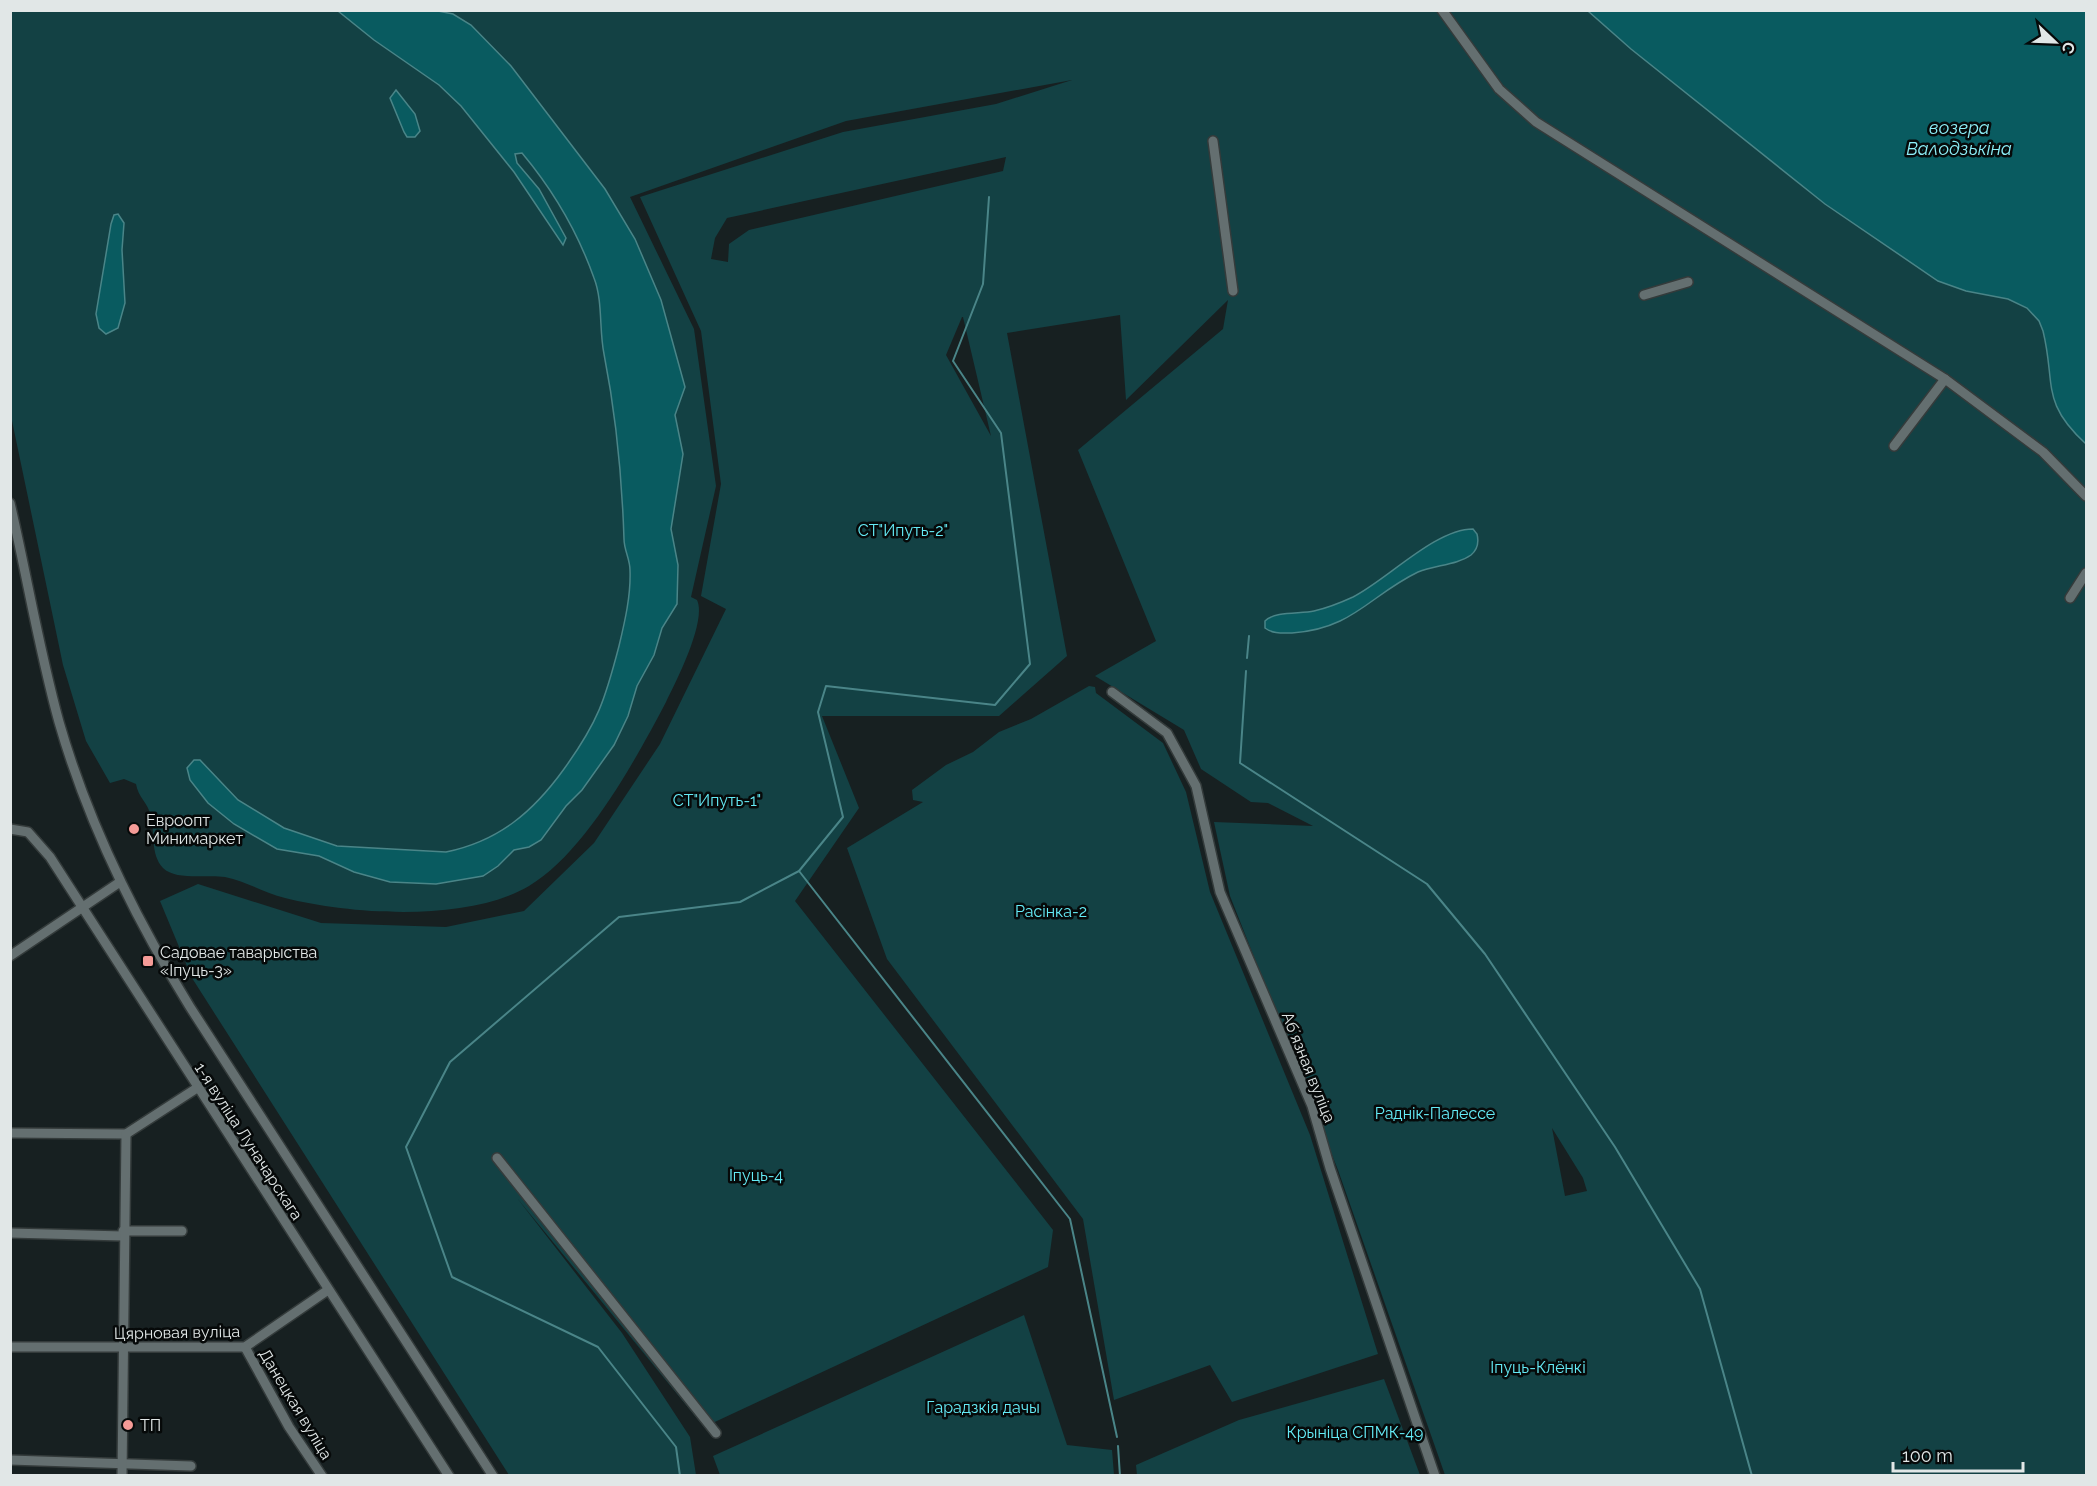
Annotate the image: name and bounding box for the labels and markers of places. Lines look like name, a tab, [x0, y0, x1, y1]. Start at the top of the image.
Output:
place label: Евроопт Минимаркет	[146, 811, 243, 848]
marker: Евроопт Минимаркет	[127, 822, 141, 836]
place label: Садовае таварыства «Іпуць-3»	[160, 943, 317, 980]
marker: Садовае таварыства «Іпуць-3»	[141, 954, 155, 968]
place label: ТП	[140, 1416, 161, 1435]
marker: ТП	[121, 1418, 135, 1432]

